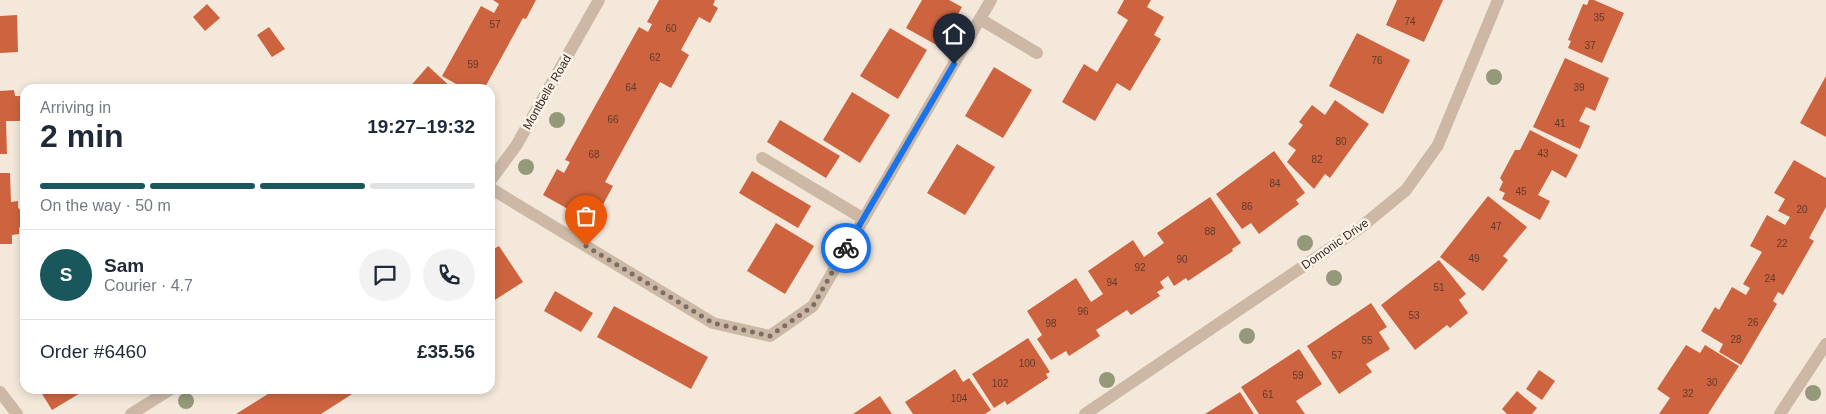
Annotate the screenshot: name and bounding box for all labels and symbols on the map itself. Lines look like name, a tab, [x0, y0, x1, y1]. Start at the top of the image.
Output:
house number: 35	[1593, 12, 1605, 23]
pin	[933, 13, 975, 64]
house number: 74	[1404, 16, 1416, 27]
house number: 57	[489, 19, 501, 30]
house number: 60	[665, 23, 677, 34]
house number: 37	[1584, 40, 1596, 51]
street label: Montbelle Road	[520, 52, 574, 132]
house number: 62	[649, 52, 661, 63]
house number: 76	[1371, 55, 1383, 66]
house number: 59	[467, 59, 479, 70]
house number: 64	[625, 82, 637, 93]
house number: 39	[1573, 82, 1585, 93]
house number: 66	[607, 114, 619, 125]
house number: 41	[1554, 118, 1566, 129]
house number: 80	[1335, 136, 1347, 147]
house number: 43	[1537, 148, 1549, 159]
house number: 68	[588, 149, 600, 160]
house number: 82	[1311, 154, 1323, 165]
house number: 84	[1269, 178, 1281, 189]
house number: 45	[1515, 186, 1527, 197]
pin	[565, 195, 607, 246]
house number: 86	[1241, 201, 1253, 212]
house number: 20	[1796, 204, 1808, 215]
street label: Domonic Drive	[1299, 216, 1372, 272]
house number: 47	[1490, 221, 1502, 232]
courier	[821, 223, 871, 273]
house number: 88	[1204, 226, 1216, 237]
house number: 22	[1776, 238, 1788, 249]
house number: 49	[1468, 253, 1480, 264]
house number: 90	[1176, 254, 1188, 265]
house number: 92	[1134, 262, 1146, 273]
house number: 24	[1764, 273, 1776, 284]
house number: 94	[1106, 277, 1118, 288]
house number: 51	[1433, 282, 1445, 293]
house number: 96	[1077, 306, 1089, 317]
house number: 53	[1408, 310, 1420, 321]
house number: 26	[1747, 317, 1759, 328]
house number: 98	[1045, 318, 1057, 329]
house number: 28	[1730, 334, 1742, 345]
house number: 55	[1361, 335, 1373, 346]
house number: 57	[1331, 350, 1343, 361]
house number: 100	[1019, 358, 1036, 369]
house number: 59	[1292, 370, 1304, 381]
house number: 30	[1706, 377, 1718, 388]
house number: 102	[992, 378, 1009, 389]
house number: 32	[1682, 388, 1694, 399]
house number: 61	[1262, 389, 1274, 400]
house number: 104	[951, 393, 968, 404]

